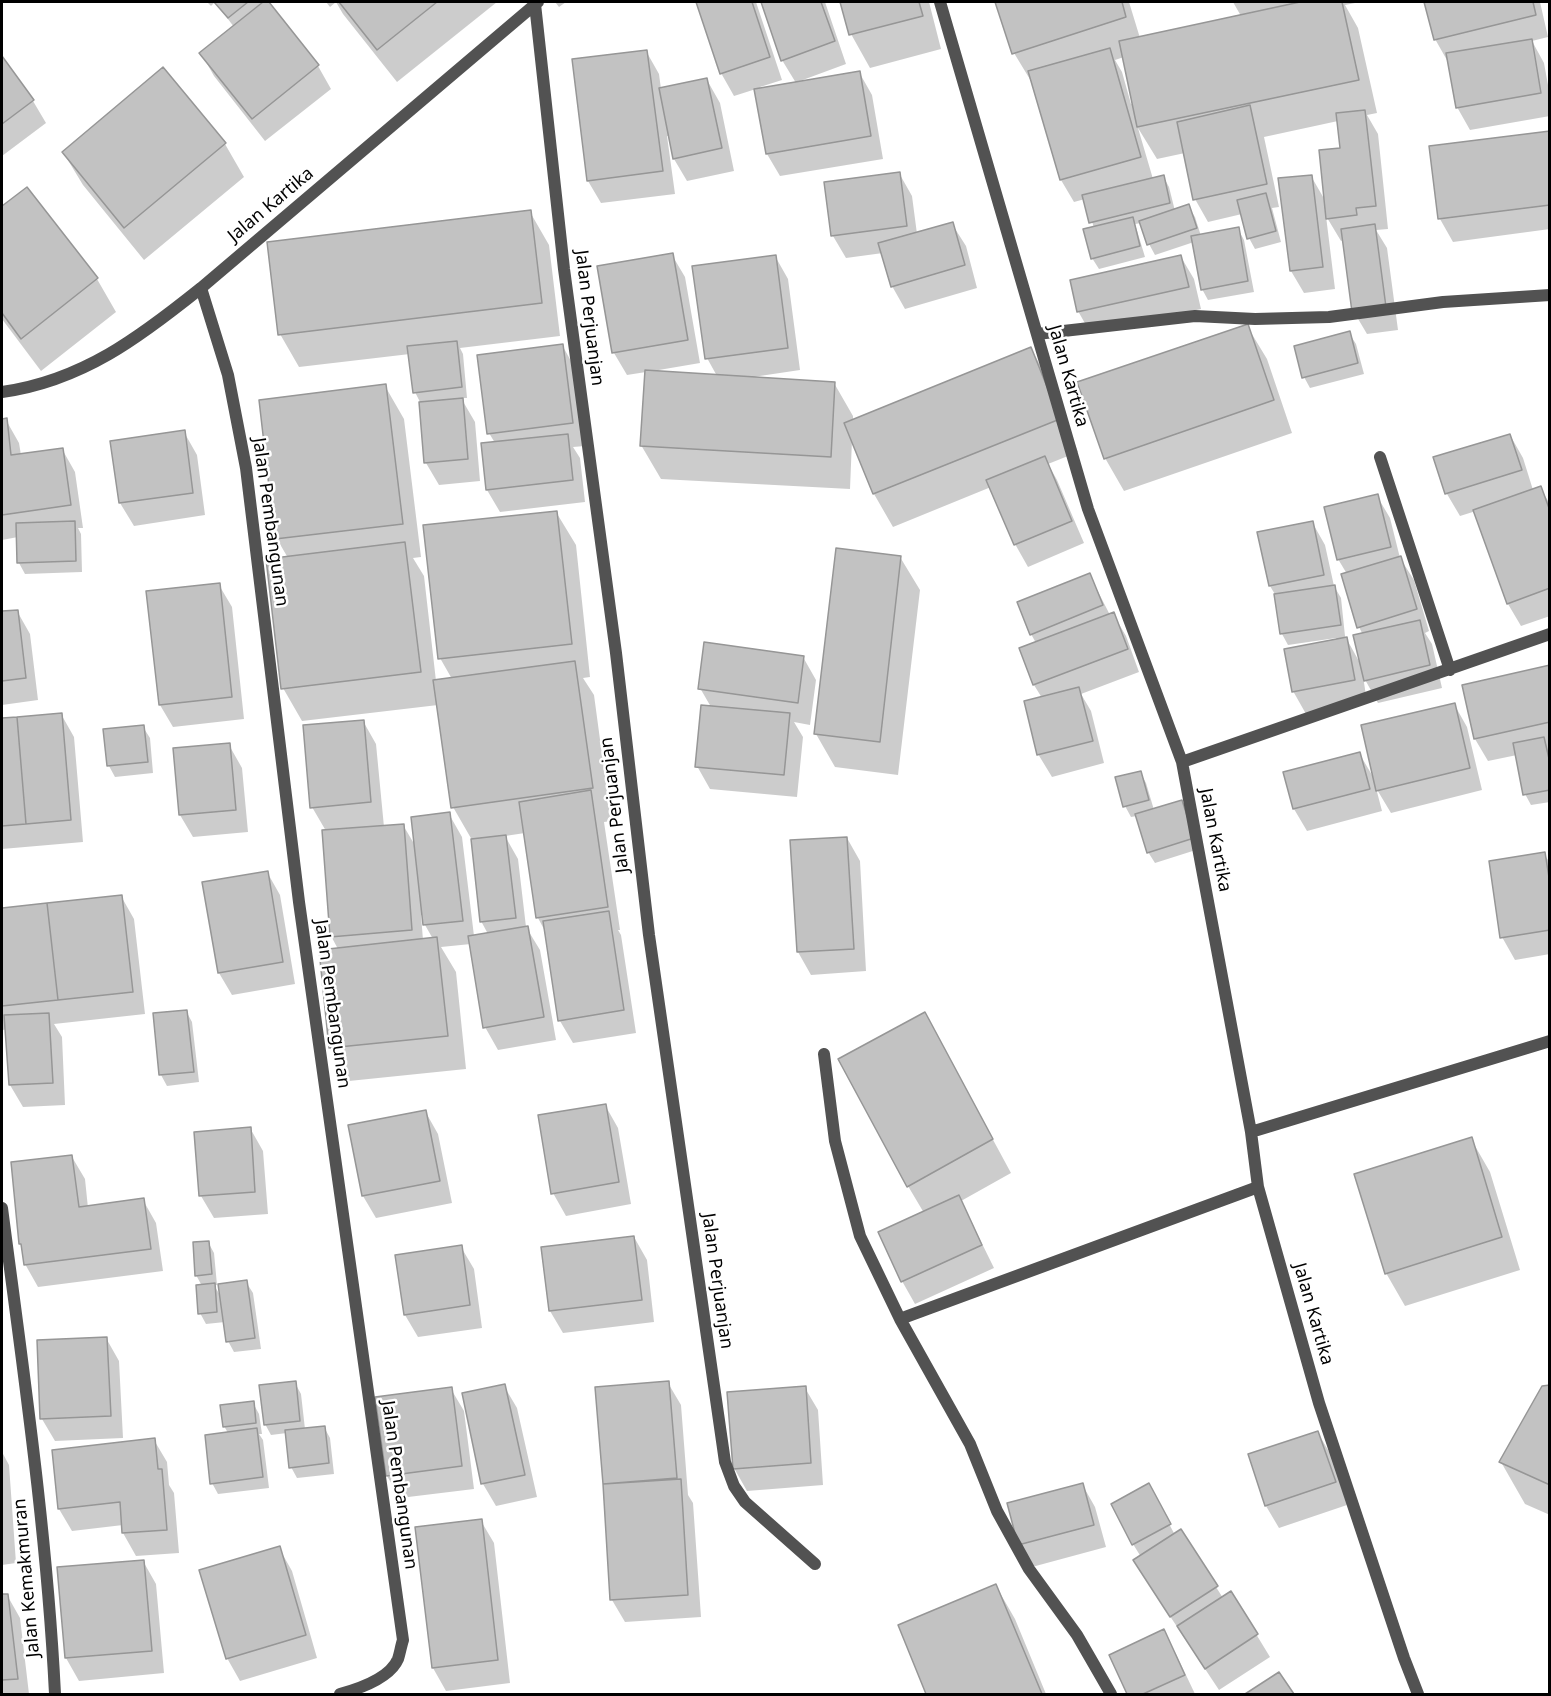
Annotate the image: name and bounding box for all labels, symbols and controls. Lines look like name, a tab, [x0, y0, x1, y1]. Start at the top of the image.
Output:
street label: Jalan Kartika	[224, 163, 318, 247]
street label: Jalan Perjuanjan	[570, 249, 608, 387]
street label: Jalan Kartika	[1043, 323, 1093, 429]
street label: Jalan Pembangunan	[247, 436, 293, 608]
street label: Jalan Perjuanjan	[596, 736, 634, 874]
street label: Jalan Kartika	[1194, 786, 1236, 894]
street label: Jalan Pembangunan	[309, 918, 355, 1090]
street label: Jalan Perjuanjan	[697, 1212, 737, 1350]
street label: Jalan Kartika	[1288, 1261, 1338, 1367]
street label: Jalan Pembangunan	[376, 1399, 422, 1571]
street label: Jalan Kemakmuran	[9, 1498, 45, 1658]

